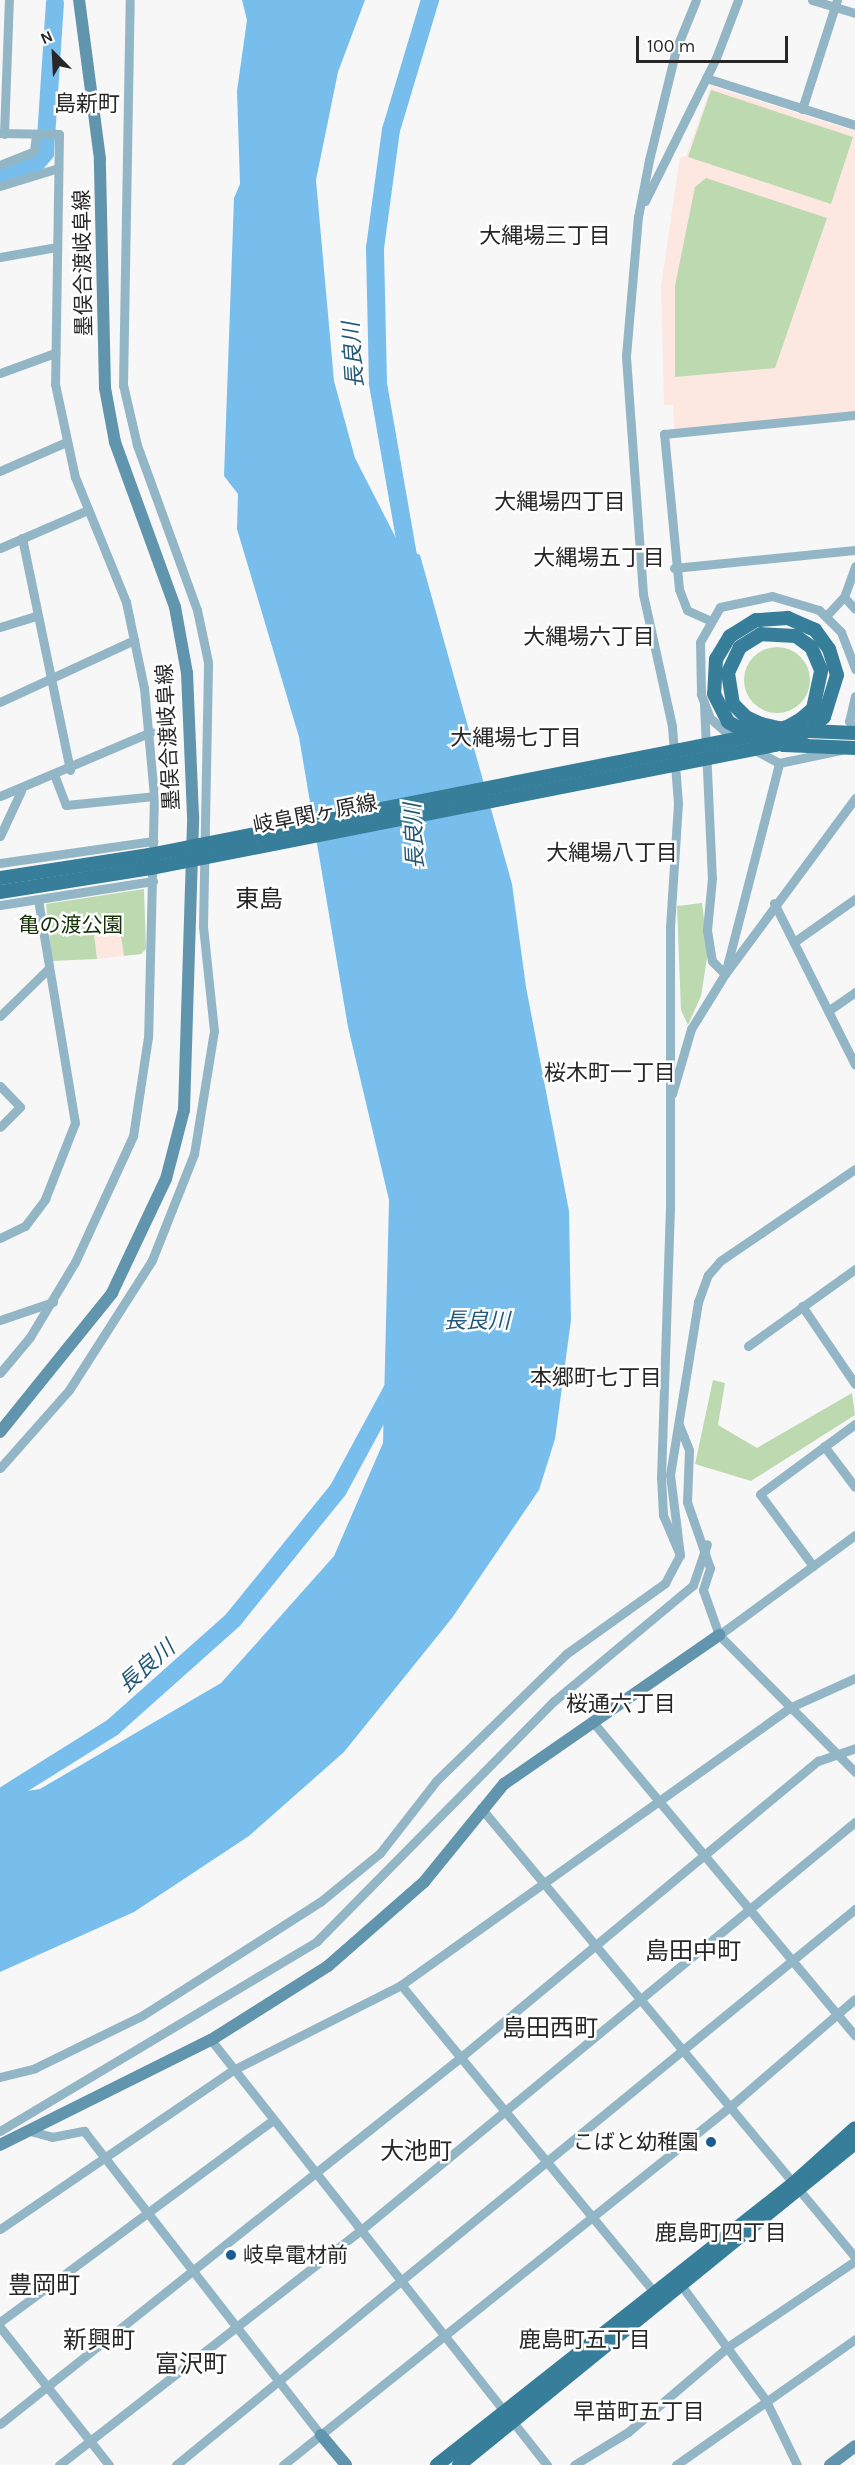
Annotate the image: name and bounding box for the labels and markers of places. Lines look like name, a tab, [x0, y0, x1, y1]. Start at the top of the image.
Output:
place label: こばと幼稚園	[573, 2129, 699, 2155]
marker: こばと幼稚園	[704, 2135, 718, 2149]
place label: 岐阜電材前	[243, 2242, 348, 2268]
marker: 岐阜電材前	[224, 2248, 238, 2262]

